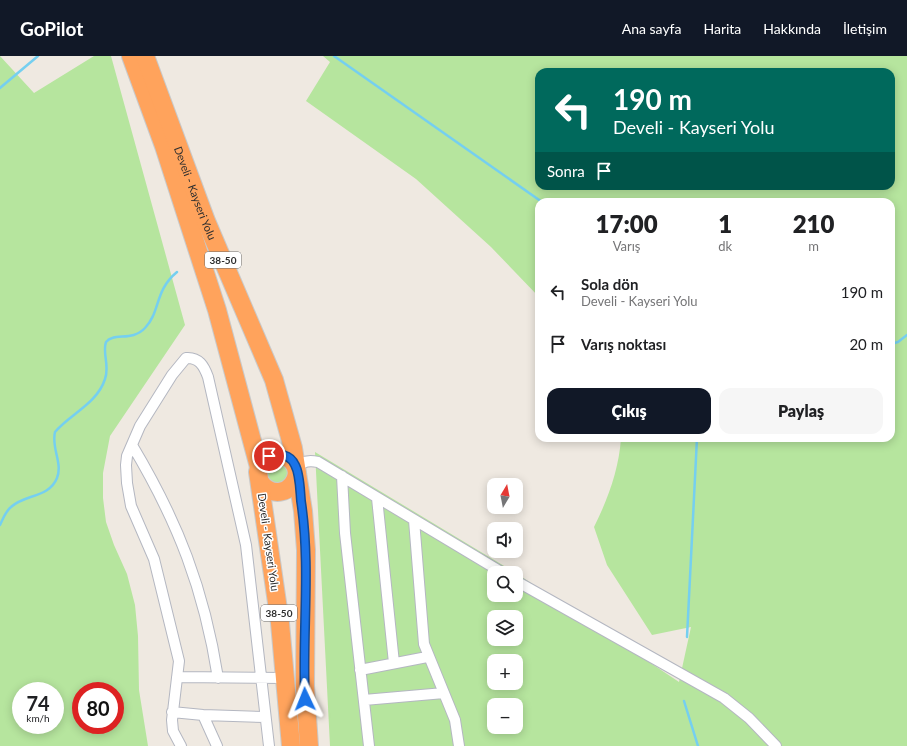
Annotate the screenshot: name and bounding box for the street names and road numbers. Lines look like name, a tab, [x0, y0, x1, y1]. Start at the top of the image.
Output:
street label: Develi - Kayseri Yolu	[172, 144, 220, 241]
road number: 38-50	[205, 252, 241, 268]
street label: Develi - Kayseri Yolu	[256, 492, 282, 592]
road number: 38-50	[261, 605, 297, 621]

